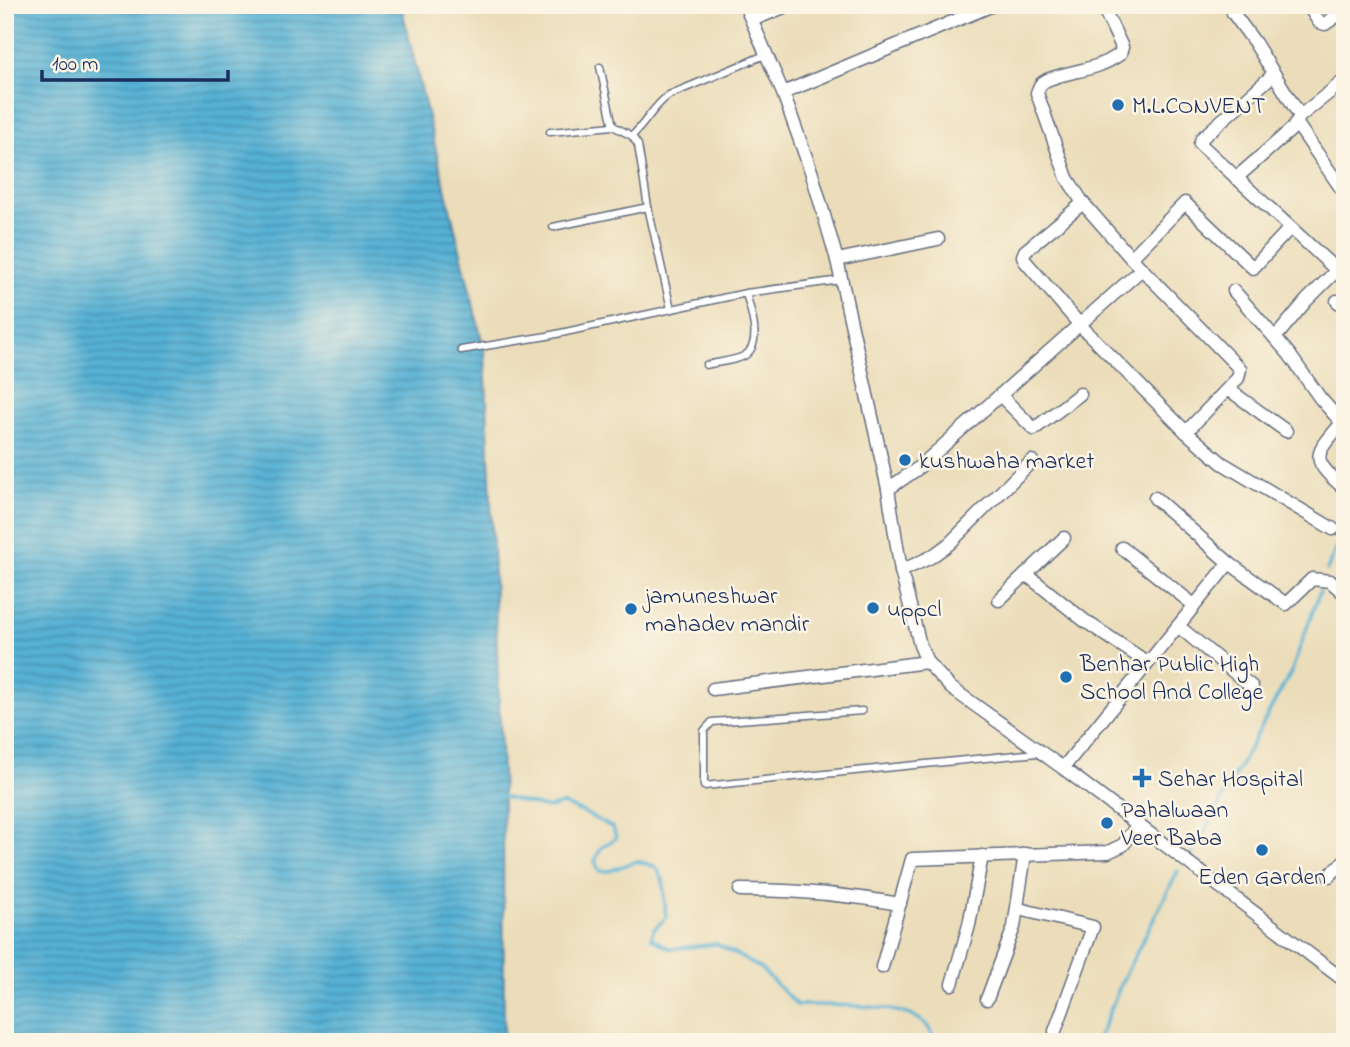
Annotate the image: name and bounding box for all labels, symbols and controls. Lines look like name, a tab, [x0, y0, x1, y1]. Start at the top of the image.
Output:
scale bar	[42, 38, 228, 82]
text: 100 m	[52, 50, 98, 80]
place label: M.L.CONVENT	[1132, 90, 1266, 125]
marker: M.L.CONVENT	[1110, 97, 1126, 113]
place label: kushwaha market	[919, 445, 1094, 480]
marker: kushwaha market	[897, 452, 913, 468]
place label: jamuneshwar mahadev mandir	[642, 580, 810, 643]
place label: uppcl	[887, 593, 941, 628]
marker: uppcl	[865, 600, 881, 616]
marker: jamuneshwar mahadev mandir	[623, 601, 639, 617]
place label: Benhar Public High School And College	[1079, 648, 1263, 711]
marker: Benhar Public High School And College	[1058, 669, 1074, 685]
place label: Sehar Hospital	[1158, 763, 1303, 798]
marker: Sehar Hospital	[1132, 768, 1152, 788]
place label: Pahalwaan Veer Baba	[1120, 794, 1228, 857]
marker: Pahalwaan Veer Baba	[1099, 815, 1115, 831]
marker: Eden Garden	[1254, 842, 1270, 858]
place label: Eden Garden	[1198, 861, 1326, 896]

